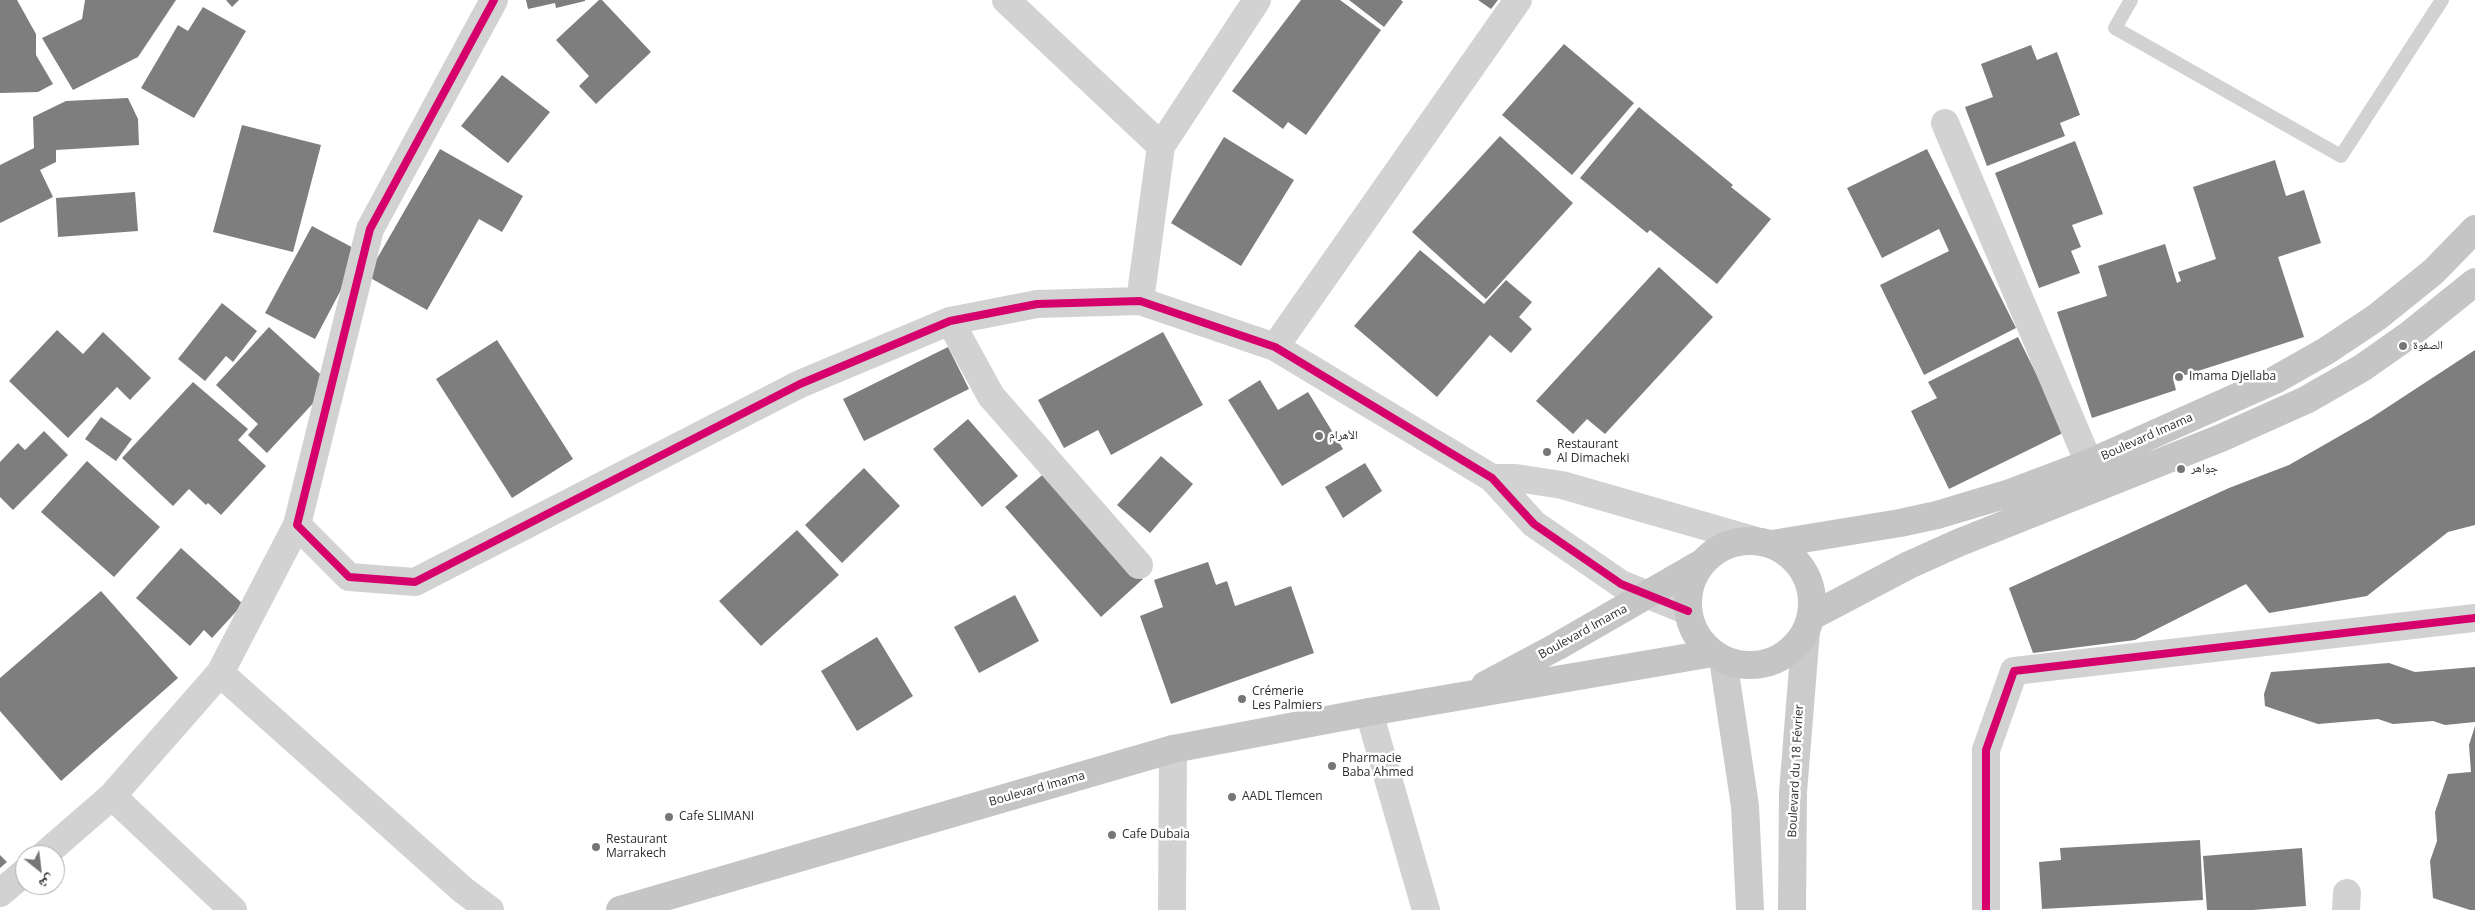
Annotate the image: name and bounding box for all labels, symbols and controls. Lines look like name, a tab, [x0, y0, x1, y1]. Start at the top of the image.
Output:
place label: الصفوة	[2413, 339, 2443, 353]
marker: الصفوة	[2397, 340, 2409, 352]
place label: Imama Djellaba	[2189, 370, 2276, 384]
marker: Imama Djellaba	[2173, 371, 2185, 383]
street label: Boulevard Imama	[2099, 410, 2195, 464]
place label: الأهرام	[1329, 429, 1358, 443]
marker: الأهرام	[1313, 430, 1325, 442]
place label: Restaurant Al Dimacheki	[1557, 438, 1629, 466]
marker: Restaurant Al Dimacheki	[1541, 446, 1553, 458]
place label: جواهر	[2191, 462, 2218, 476]
marker: جواهر	[2175, 463, 2187, 475]
street label: Boulevard Imama	[1536, 602, 1630, 662]
place label: Crémerie Les Palmiers	[1252, 685, 1322, 713]
marker: Crémerie Les Palmiers	[1236, 693, 1248, 705]
street label: Boulevard du 18 Février	[1785, 704, 1807, 838]
place label: Pharmacie Baba Ahmed	[1342, 752, 1414, 780]
marker: Pharmacie Baba Ahmed	[1326, 760, 1338, 772]
street label: Boulevard Imama	[987, 768, 1087, 810]
place label: AADL Tlemcen	[1242, 790, 1323, 804]
marker: AADL Tlemcen	[1226, 791, 1238, 803]
place label: Cafe SLIMANI	[679, 810, 754, 824]
marker: Cafe SLIMANI	[663, 811, 675, 823]
place label: Cafe Dubaia	[1122, 828, 1190, 842]
marker: Cafe Dubaia	[1106, 829, 1118, 841]
place label: Restaurant Marrakech	[606, 833, 667, 861]
marker: Restaurant Marrakech	[590, 841, 602, 853]
north arrow	[15, 845, 65, 895]
text: ش	[36, 871, 58, 895]

